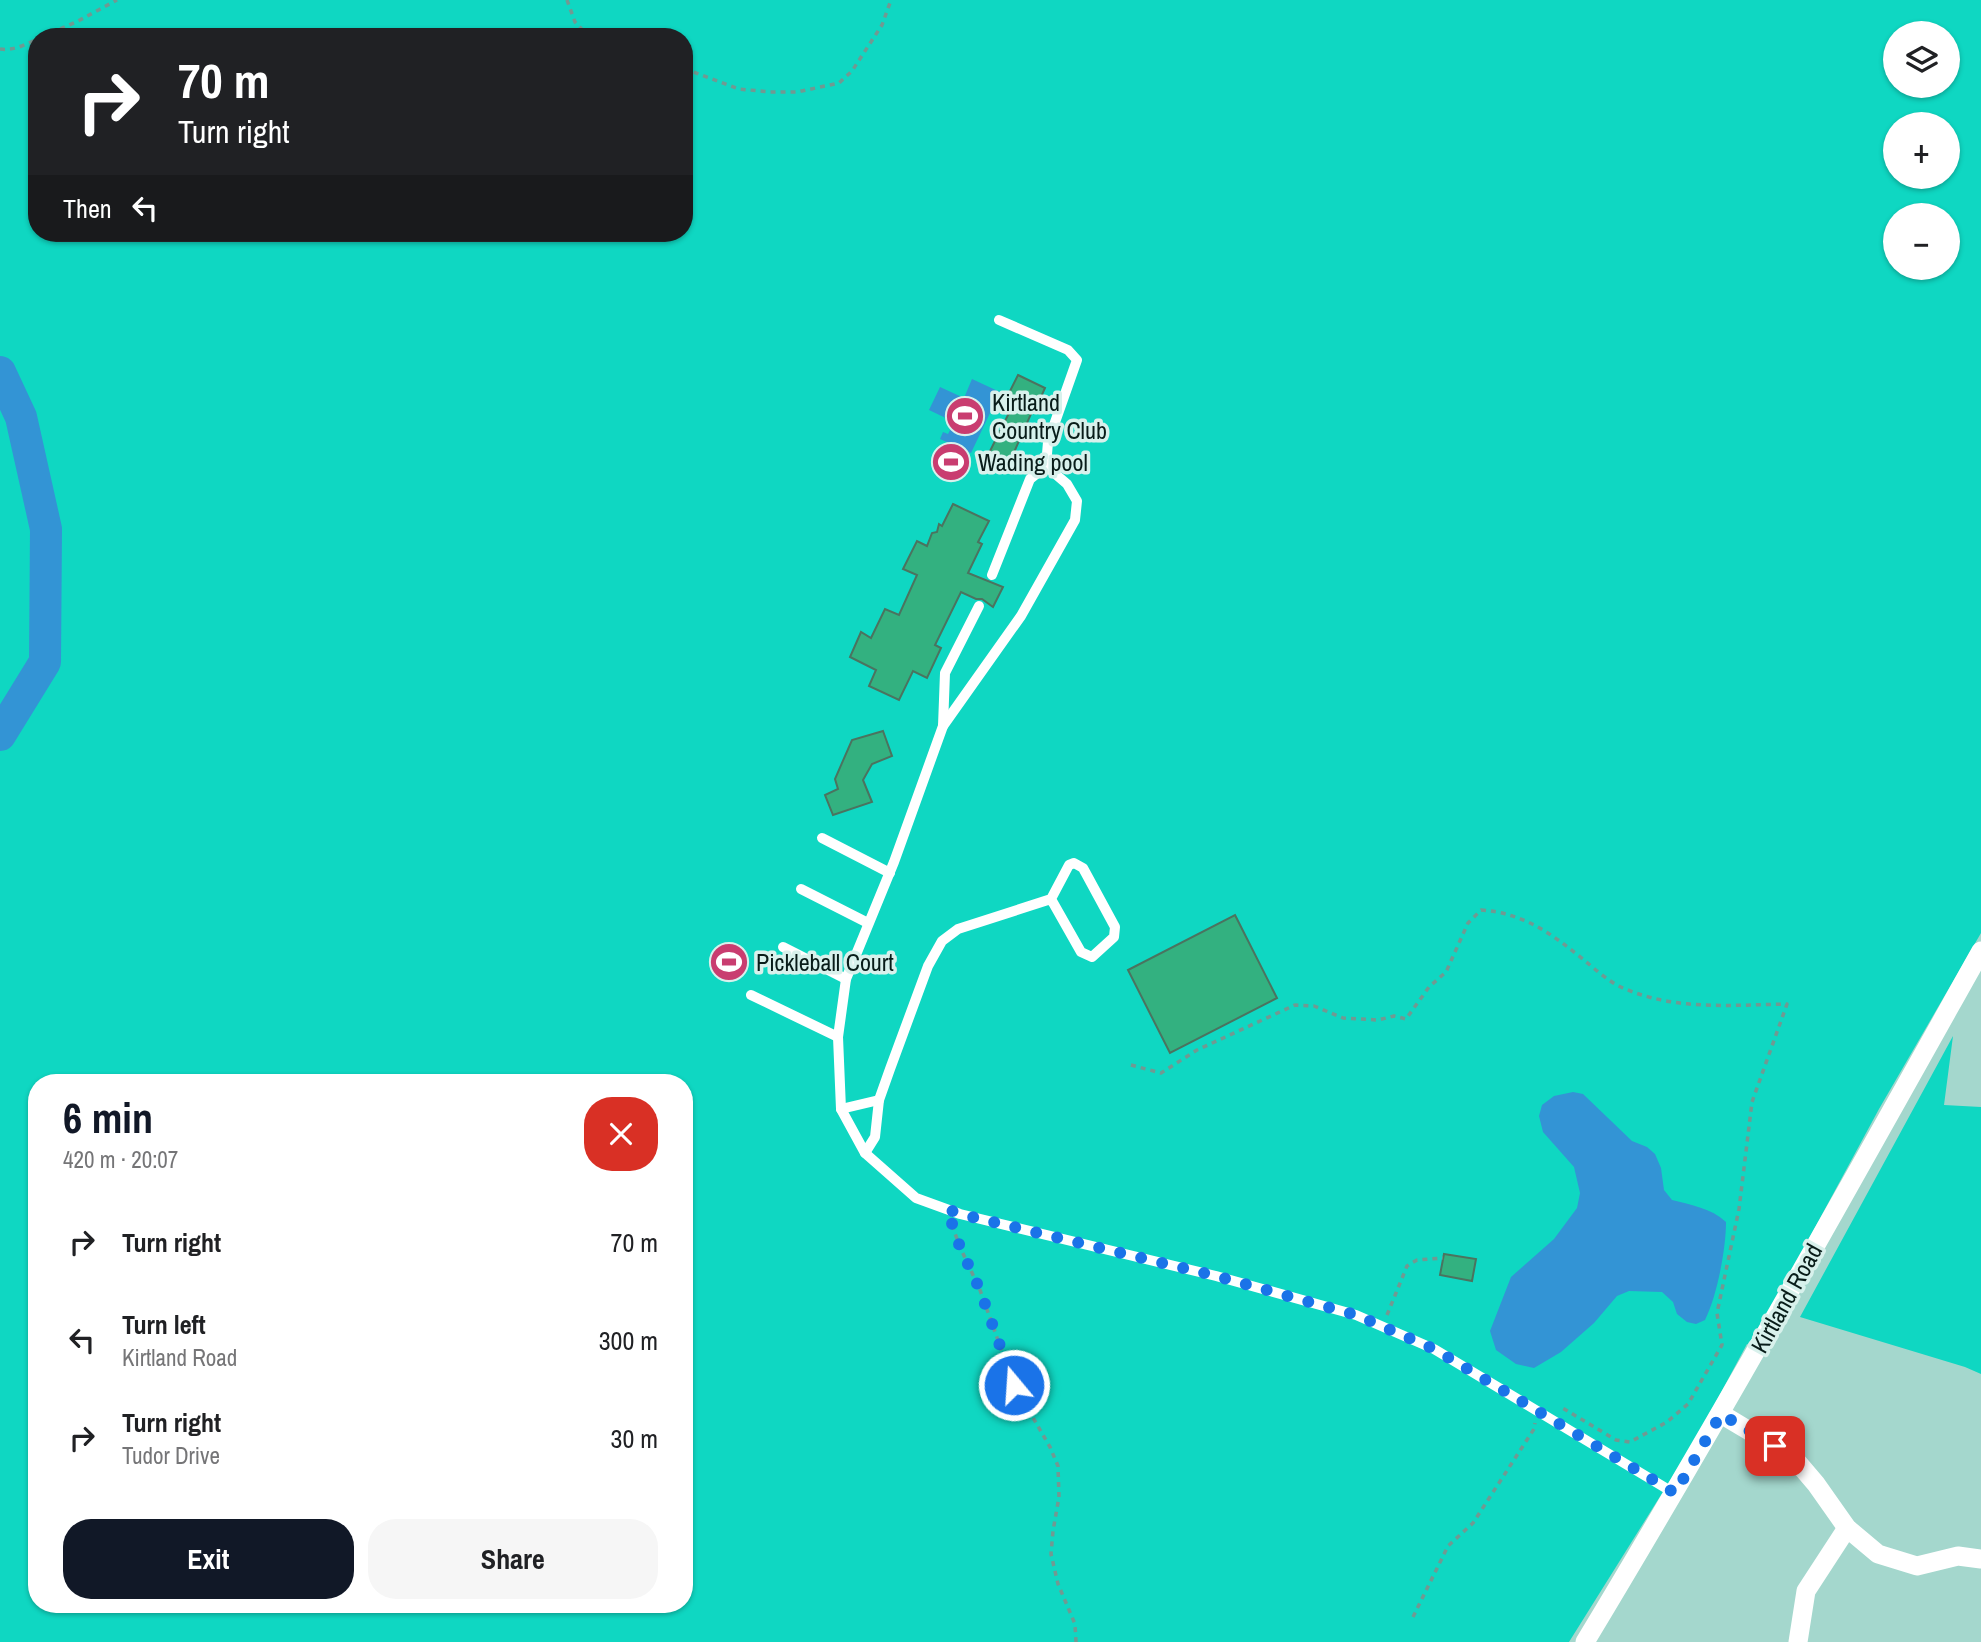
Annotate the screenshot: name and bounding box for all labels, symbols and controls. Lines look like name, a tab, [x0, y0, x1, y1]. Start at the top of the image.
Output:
map controls	[1883, 21, 1960, 280]
button: layers	[1883, 21, 1960, 98]
text: 70 m	[178, 47, 270, 113]
icon: right	[63, 56, 154, 147]
text: Turn right	[178, 110, 290, 153]
button: +	[1883, 112, 1960, 189]
icon: left	[126, 189, 164, 227]
text: Then	[63, 191, 112, 226]
button: −	[1883, 203, 1960, 280]
place label: Kirtland Country Club	[992, 386, 1107, 446]
sports icon: Kirtland Country Club	[944, 395, 986, 437]
sports icon: Wading pool	[930, 441, 972, 483]
place label: Wading pool	[978, 446, 1088, 478]
sports icon: Pickleball Court	[708, 941, 750, 983]
place label: Pickleball Court	[756, 946, 894, 978]
text: 6 min	[63, 1090, 153, 1146]
button: close	[584, 1097, 658, 1171]
text: 420 m · 20:07	[63, 1144, 178, 1175]
icon: right	[63, 1223, 101, 1261]
text: Turn right	[122, 1225, 221, 1260]
text: 70 m	[611, 1225, 658, 1260]
street label: Kirtland Road	[1743, 1238, 1829, 1358]
text: Turn left	[122, 1307, 206, 1342]
icon: left	[63, 1321, 101, 1359]
text: 300 m	[599, 1323, 658, 1358]
text: Kirtland Road	[122, 1342, 237, 1373]
position arrow	[977, 1348, 1051, 1422]
text: Turn right	[122, 1405, 221, 1440]
pin	[1745, 1416, 1805, 1476]
icon: right	[63, 1419, 101, 1457]
text: 30 m	[611, 1421, 658, 1456]
icon: arrive	[1756, 1427, 1794, 1465]
text: Tudor Drive	[122, 1440, 220, 1471]
button: Exit	[63, 1519, 354, 1599]
button: Share	[368, 1519, 658, 1599]

